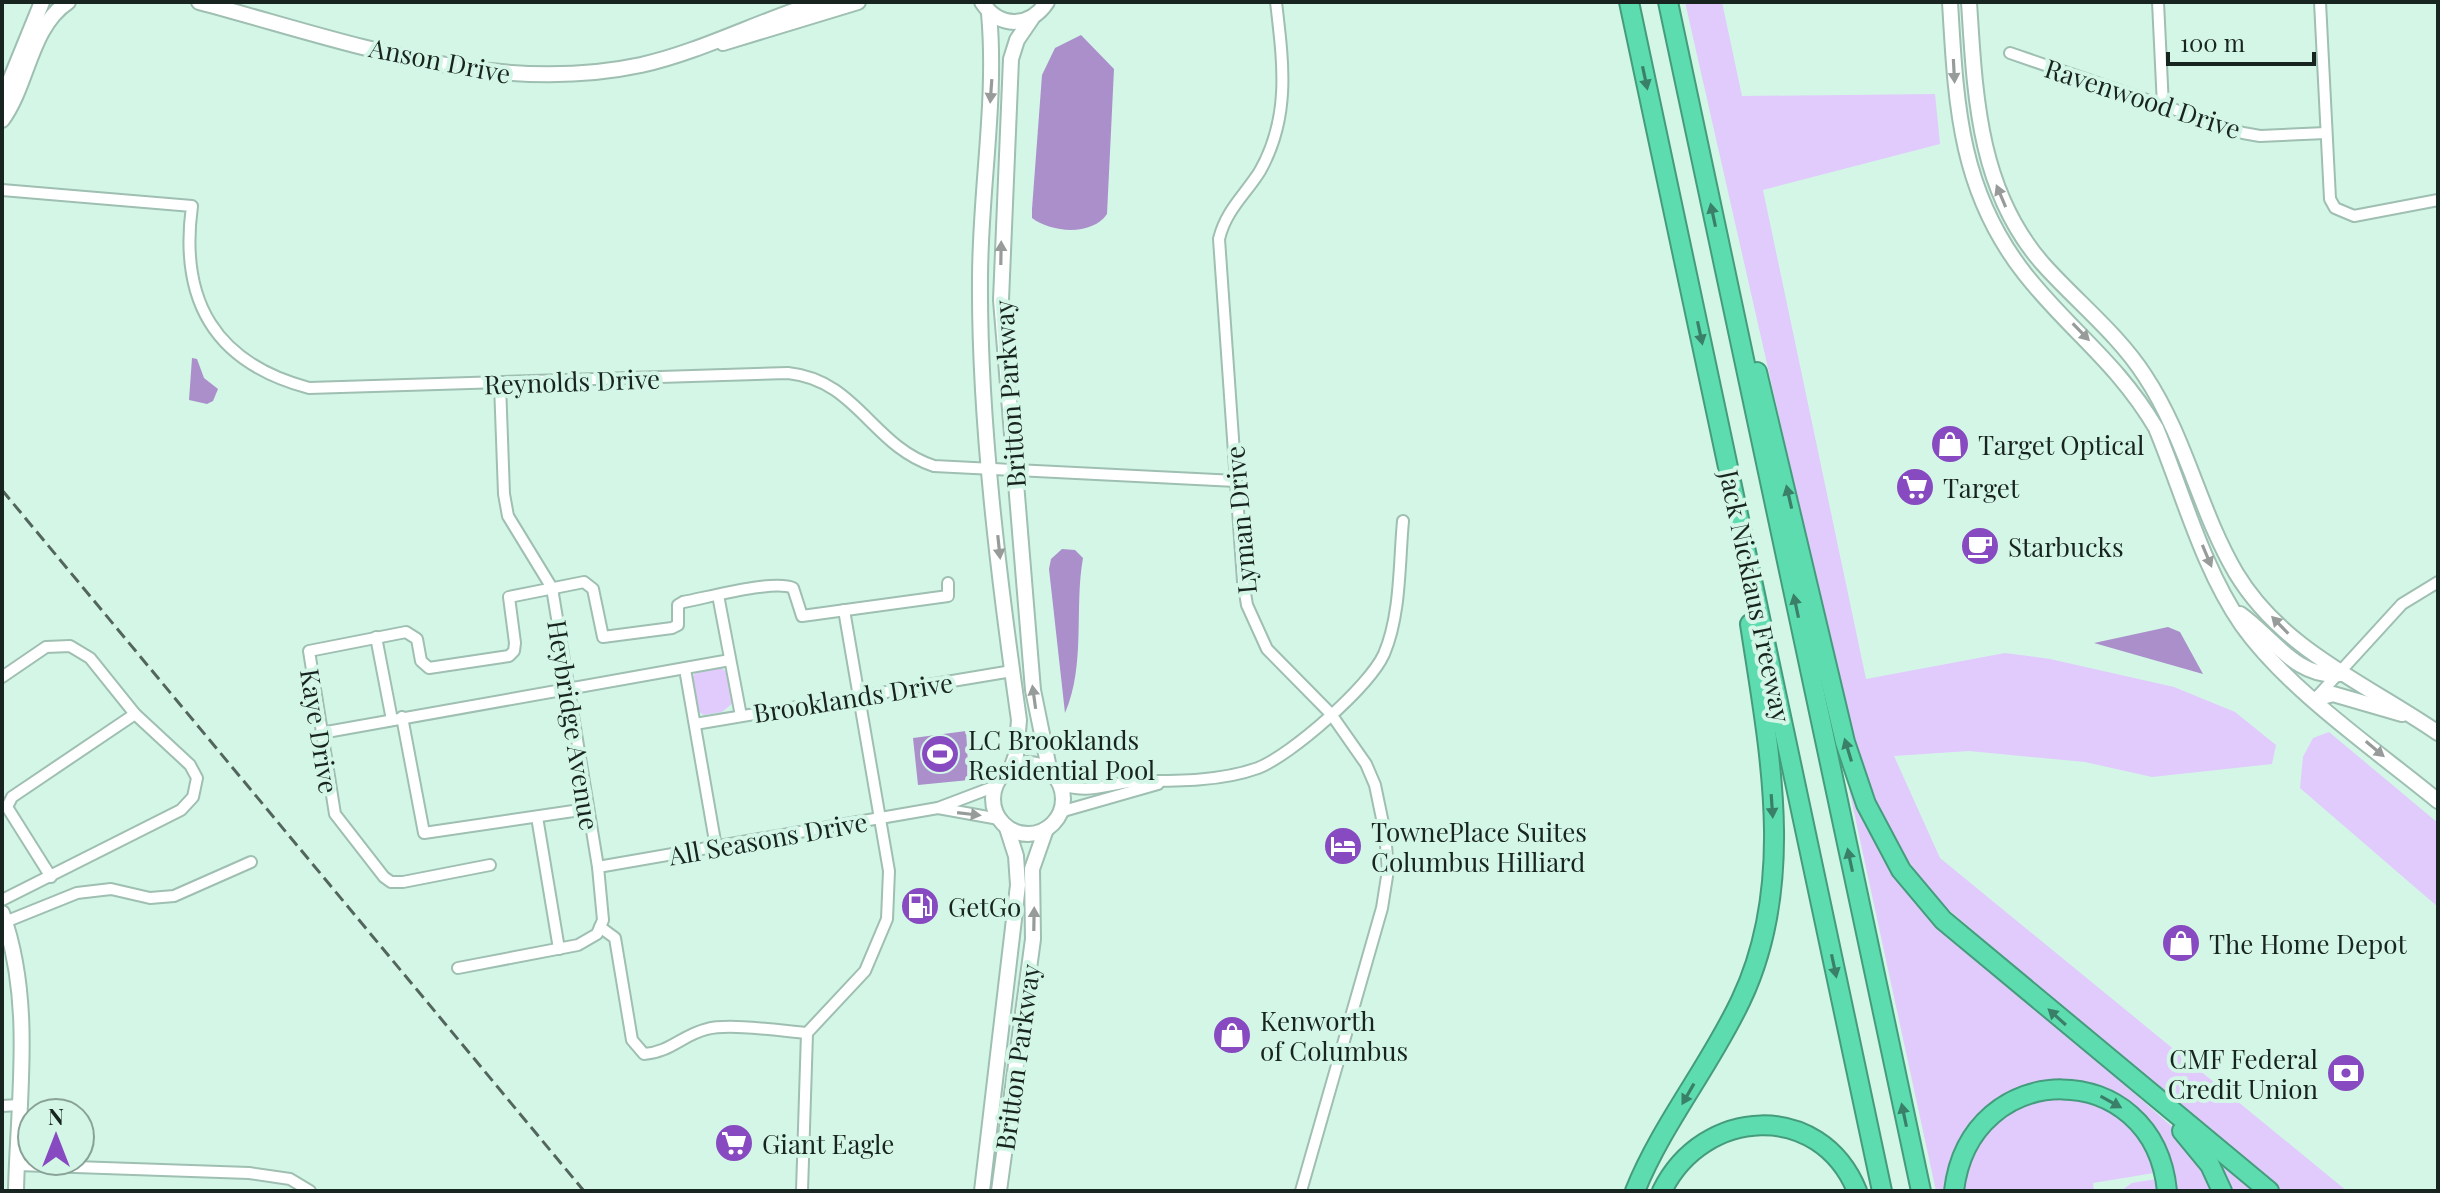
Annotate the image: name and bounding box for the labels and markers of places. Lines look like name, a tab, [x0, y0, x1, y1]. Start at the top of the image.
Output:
shop icon: Target Optical	[1929, 423, 1971, 465]
place label: Target Optical	[1978, 427, 2144, 462]
supermarket icon: Target	[1894, 466, 1936, 508]
place label: Target	[1943, 470, 2020, 505]
cafe icon: Starbucks	[1959, 525, 2001, 567]
place label: Starbucks	[2008, 529, 2124, 564]
place label: LC Brooklands Residential Pool	[968, 722, 1155, 787]
sports icon: LC Brooklands Residential Pool	[919, 733, 961, 775]
place label: TownePlace Suites Columbus Hilliard	[1371, 814, 1587, 879]
hotel icon: TownePlace Suites Columbus Hilliard	[1322, 825, 1364, 867]
fuel station icon: GetGo	[899, 885, 941, 927]
place label: GetGo	[948, 889, 1021, 924]
shop icon: The Home Depot	[2160, 922, 2202, 964]
place label: The Home Depot	[2209, 926, 2407, 961]
place label: Kenworth of Columbus	[1260, 1003, 1408, 1068]
shop icon: Kenworth of Columbus	[1211, 1014, 1253, 1056]
place label: CMF Federal Credit Union	[2168, 1041, 2318, 1106]
bank icon: CMF Federal Credit Union	[2325, 1052, 2367, 1094]
supermarket icon: Giant Eagle	[713, 1122, 755, 1164]
place label: Giant Eagle	[762, 1126, 894, 1161]

